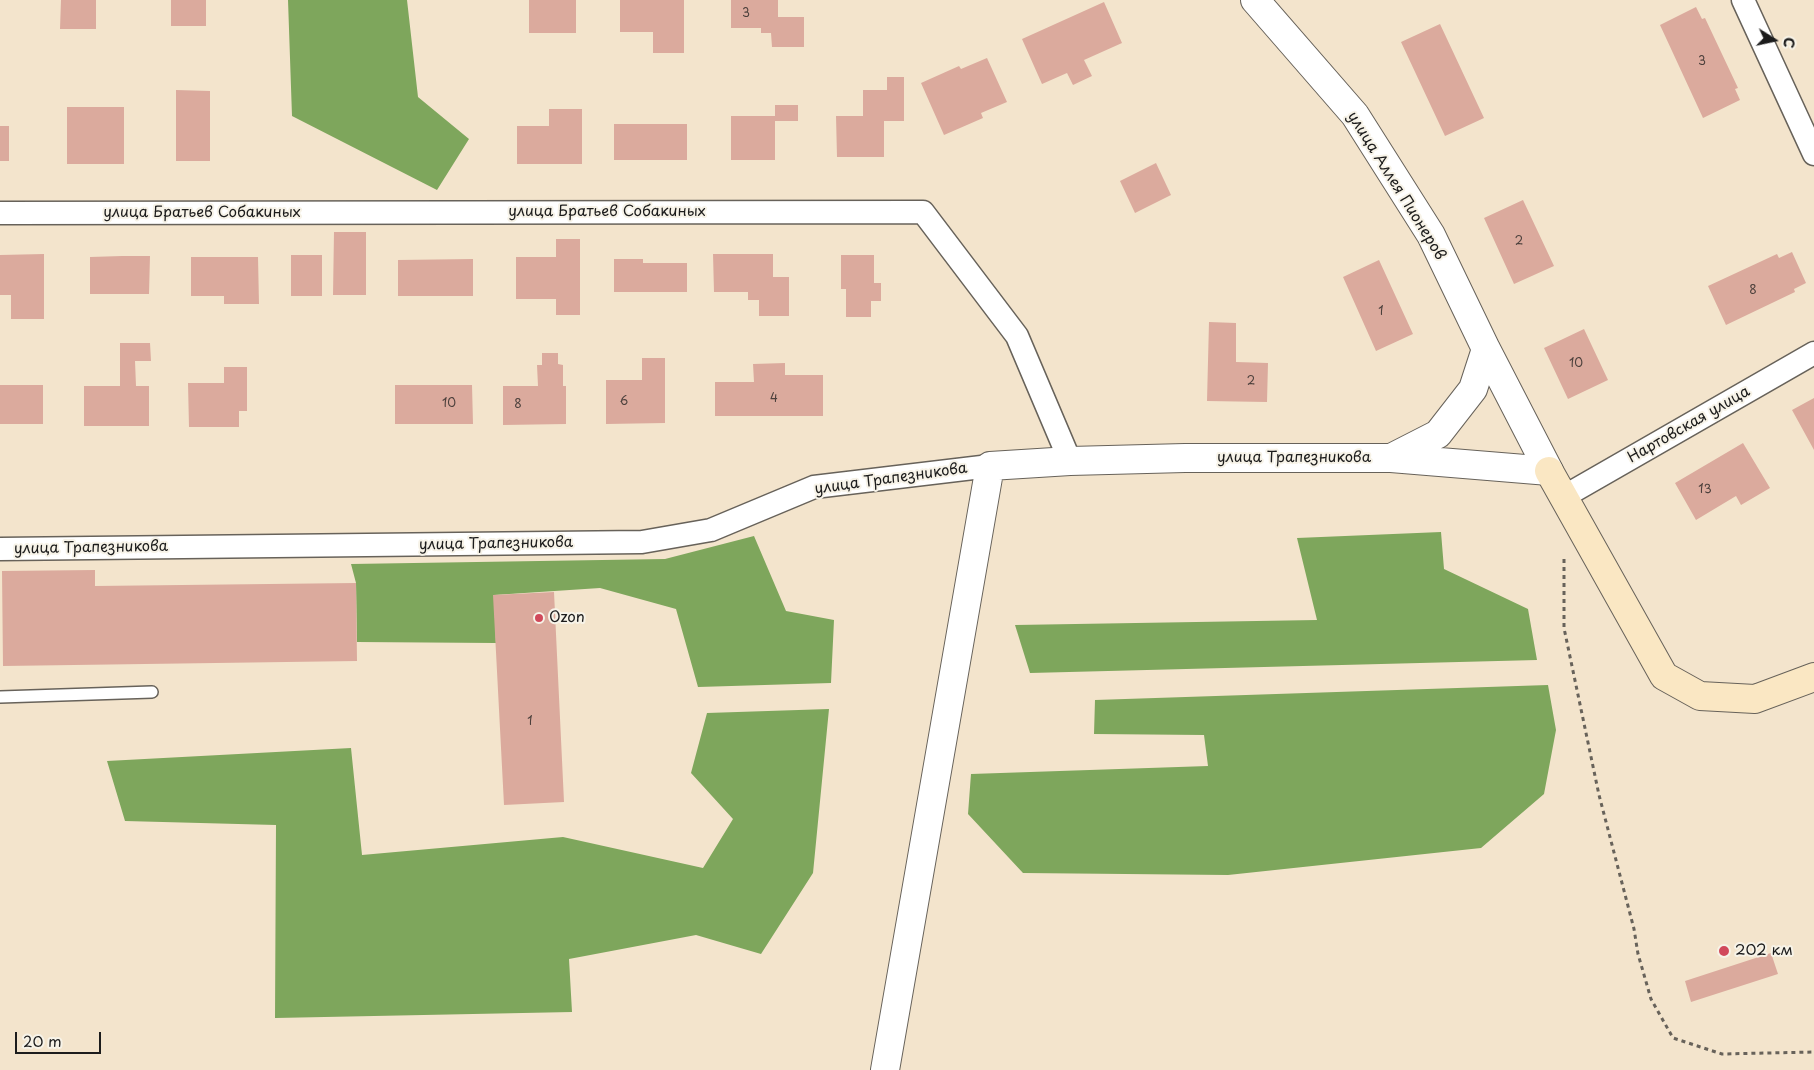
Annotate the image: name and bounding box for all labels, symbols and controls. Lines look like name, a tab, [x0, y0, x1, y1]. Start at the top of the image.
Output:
house number: 3	[742, 7, 750, 21]
north arrow	[1749, 15, 1799, 65]
text: С	[1778, 36, 1801, 50]
house number: 3	[1698, 55, 1706, 69]
street label: улица Аллея Пионеров	[1343, 109, 1449, 263]
street label: улица Братьев Собакиных	[508, 203, 706, 221]
street label: улица Братьев Собакиных	[103, 204, 301, 222]
house number: 2	[1515, 235, 1523, 249]
house number: 8	[1749, 284, 1757, 298]
house number: 1	[1378, 305, 1384, 319]
house number: 10	[1569, 357, 1583, 371]
house number: 2	[1247, 375, 1255, 389]
street label: Нартовская улица	[1625, 383, 1753, 467]
house number: 4	[770, 392, 778, 406]
house number: 6	[620, 395, 628, 409]
house number: 10	[442, 397, 456, 411]
house number: 8	[514, 398, 522, 412]
street label: улица Трапезникова	[1217, 449, 1371, 467]
street label: улица Трапезникова	[813, 459, 969, 499]
house number: 13	[1698, 483, 1712, 497]
street label: улица Трапезникова	[419, 534, 573, 554]
street label: улица Трапезникова	[14, 538, 168, 558]
place label: Ozon	[549, 609, 585, 627]
marker: Ozon	[533, 612, 545, 624]
house number: 1	[527, 715, 533, 729]
place label: 202 км	[1735, 942, 1793, 960]
marker: 202 км	[1717, 944, 1731, 958]
scale bar	[18, 1022, 104, 1054]
text: 20 m	[23, 1029, 62, 1052]

